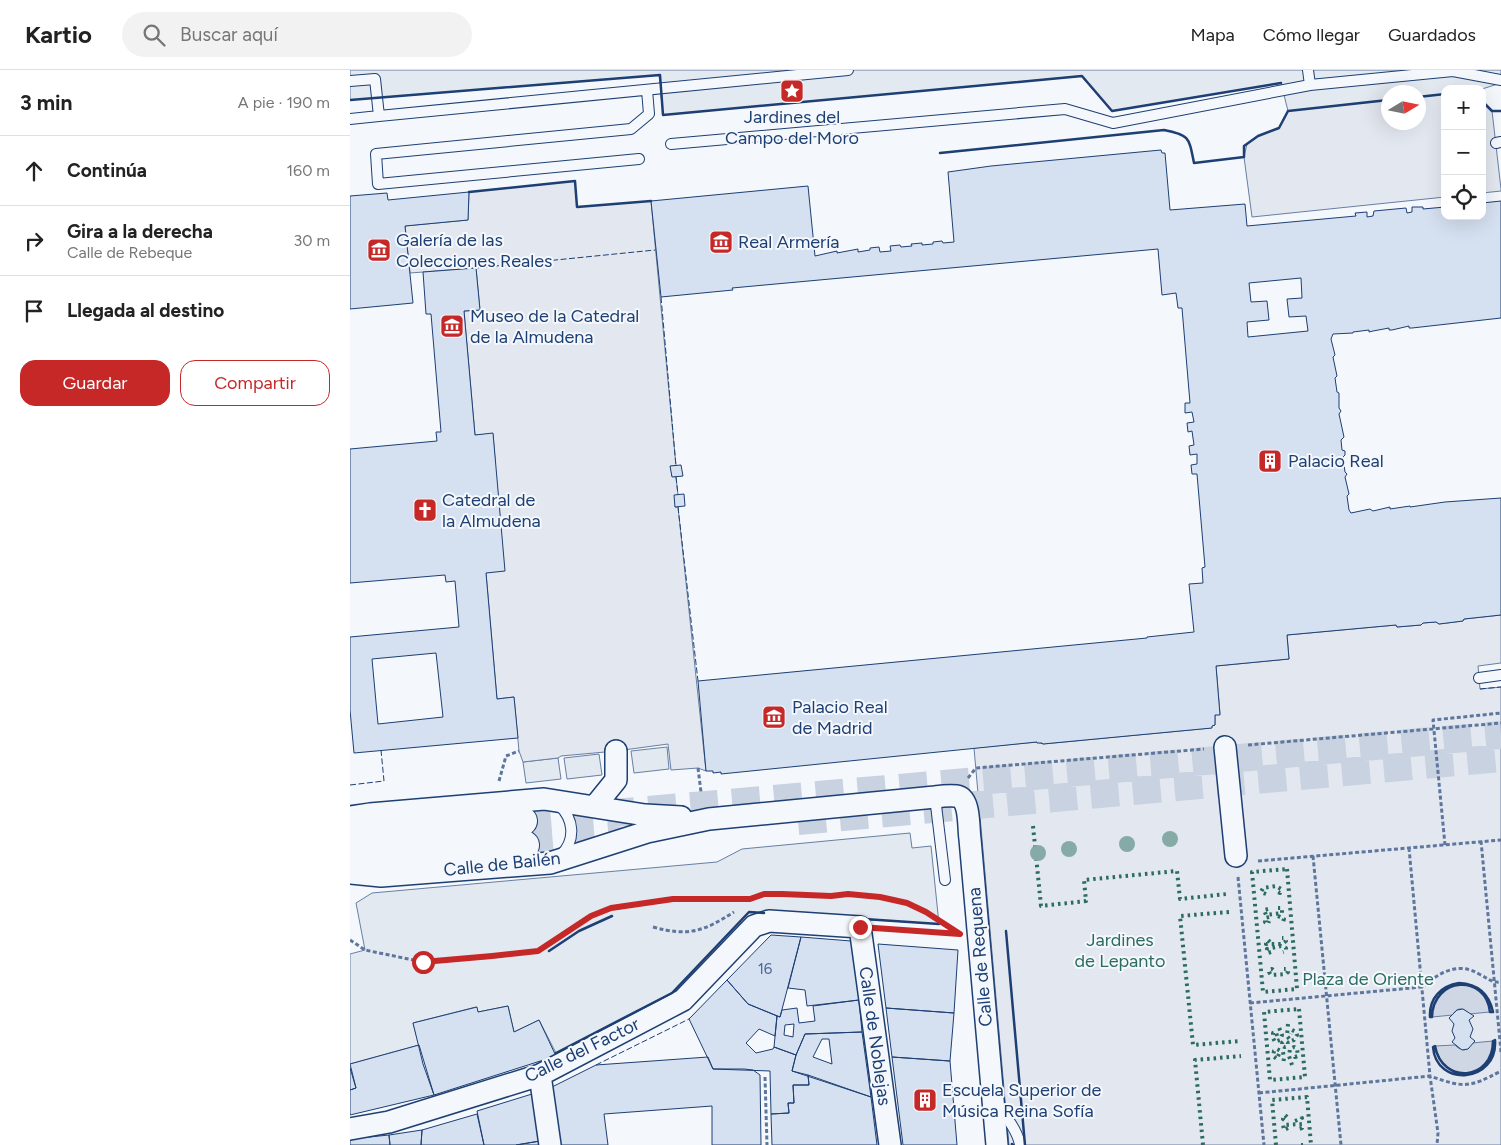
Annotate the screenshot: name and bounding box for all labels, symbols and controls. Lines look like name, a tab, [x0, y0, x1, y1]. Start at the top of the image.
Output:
search box	[122, 12, 472, 57]
text: Kartio	[25, 20, 92, 49]
icon: search	[140, 21, 168, 49]
text: Buscar aquí	[180, 23, 278, 46]
text: Mapa	[1190, 24, 1235, 46]
text: Cómo llegar	[1263, 24, 1360, 46]
text: Guardados	[1388, 24, 1476, 46]
place icon: Jardines del Campo del Moro	[779, 78, 805, 104]
north arrow	[1381, 85, 1426, 130]
map controls	[1441, 85, 1486, 220]
button: +	[1441, 85, 1486, 130]
text: 3 min	[20, 90, 72, 115]
text: A pie · 190 m	[238, 93, 330, 112]
place label: Jardines del Campo del Moro	[725, 106, 859, 149]
button: −	[1441, 130, 1486, 175]
icon: ahead	[20, 157, 48, 185]
text: Continúa	[67, 159, 147, 182]
text: 160 m	[287, 161, 330, 180]
button: locate	[1441, 175, 1486, 220]
text: Gira a la derecha	[67, 220, 213, 243]
icon: right	[20, 227, 48, 255]
place label: Galería de las Colecciones Reales	[396, 229, 552, 272]
museum icon: Real Armería	[708, 229, 734, 255]
text: 30 m	[293, 231, 330, 250]
place label: Real Armería	[738, 231, 840, 253]
museum icon: Galería de las Colecciones Reales	[366, 237, 392, 263]
text: Calle de Rebeque	[67, 243, 192, 262]
icon: arrive	[20, 297, 48, 325]
text: Llegada al destino	[67, 299, 224, 322]
place label: Museo de la Catedral de la Almudena	[470, 305, 639, 348]
museum icon: Museo de la Catedral de la Almudena	[439, 313, 465, 339]
button: Guardar	[20, 360, 170, 406]
button: Compartir	[180, 360, 330, 406]
building icon: Palacio Real	[1257, 448, 1283, 474]
place label: Palacio Real	[1288, 450, 1384, 472]
place label: Catedral de la Almudena	[442, 489, 541, 532]
church icon: Catedral de la Almudena	[412, 497, 438, 523]
place label: Palacio Real de Madrid	[792, 696, 888, 739]
museum icon: Palacio Real de Madrid	[761, 704, 787, 730]
street label: Calle de Bailén	[442, 847, 562, 881]
street label: Calle de Requena	[963, 886, 997, 1028]
route end	[849, 916, 872, 939]
park label: Jardines de Lepanto	[1074, 929, 1166, 972]
route start	[412, 951, 435, 974]
house number: 16	[758, 960, 773, 978]
street label: Calle de Noblejas	[854, 965, 896, 1107]
park label: Plaza de Oriente	[1302, 968, 1434, 990]
street label: Calle del Factor	[521, 1013, 643, 1087]
place label: Escuela Superior de Música Reina Sofía	[942, 1079, 1102, 1122]
building icon: Escuela Superior de Música Reina Sofía	[912, 1087, 938, 1113]

